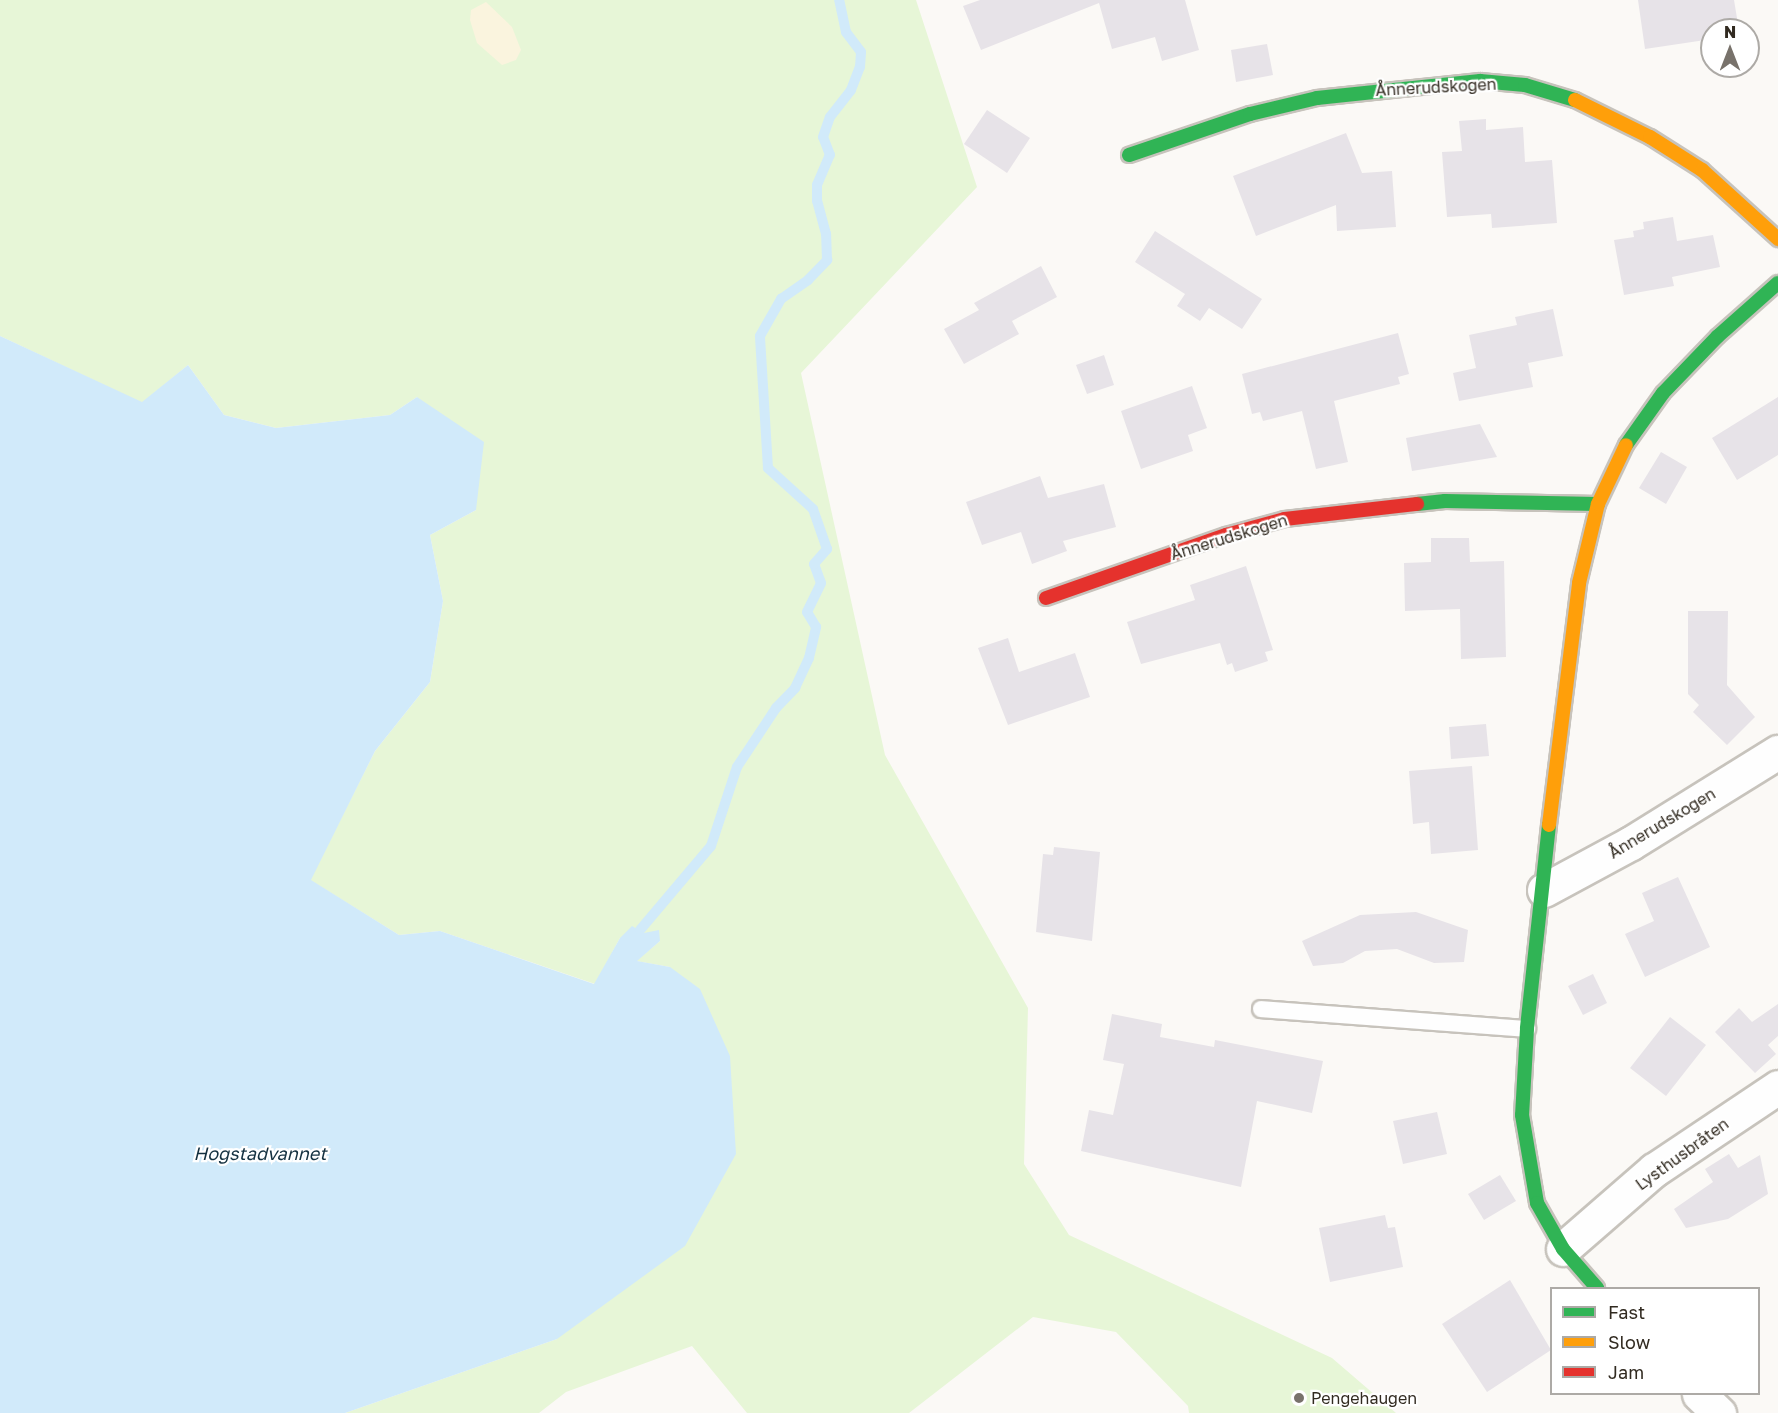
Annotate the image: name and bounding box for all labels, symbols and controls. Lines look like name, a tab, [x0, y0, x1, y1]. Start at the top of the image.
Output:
north arrow	[1700, 18, 1760, 78]
text: N	[1724, 22, 1736, 42]
street label: Ånnerudskogen	[1375, 74, 1497, 100]
street label: Ånnerudskogen	[1168, 510, 1290, 564]
street label: Ånnerudskogen	[1605, 784, 1719, 862]
street label: Lysthusbråten	[1632, 1114, 1732, 1194]
water label: Hogstadvannet	[193, 1142, 327, 1164]
legend	[1550, 1287, 1760, 1395]
text: Fast	[1608, 1301, 1645, 1323]
text: Slow	[1608, 1331, 1650, 1353]
text: Jam	[1608, 1361, 1644, 1383]
place label: Pengehaugen	[1311, 1388, 1417, 1408]
marker: Pengehaugen	[1292, 1391, 1306, 1405]

